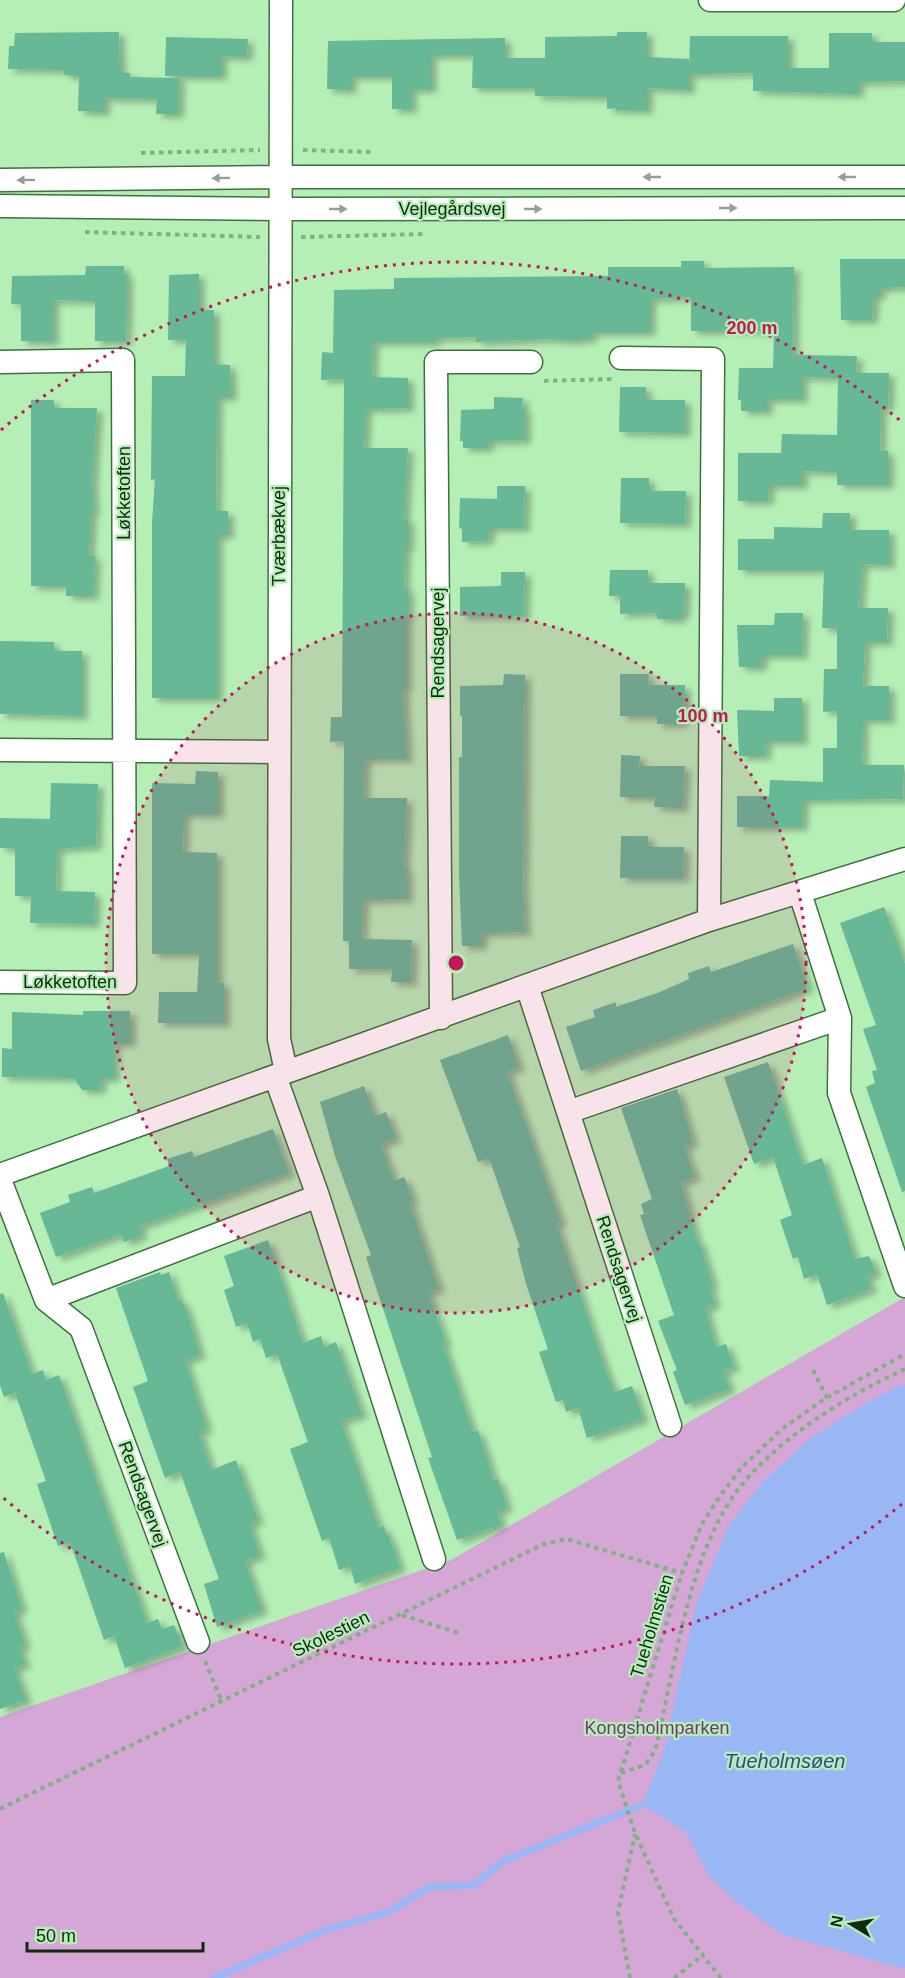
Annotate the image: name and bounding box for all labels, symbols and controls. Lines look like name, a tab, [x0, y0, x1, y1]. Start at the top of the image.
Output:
one-way arrow	[642, 172, 661, 182]
one-way arrow	[837, 172, 856, 182]
one-way arrow	[211, 173, 230, 182]
one-way arrow	[16, 175, 35, 185]
street label: Vejlegårdsvej	[398, 199, 506, 219]
one-way arrow	[718, 203, 737, 213]
one-way arrow	[328, 204, 347, 214]
one-way arrow	[523, 204, 542, 214]
text: 200 m	[726, 318, 778, 338]
street label: Løkketoften	[114, 446, 134, 540]
street label: Tværbækvej	[269, 486, 289, 586]
street label: Rendsagervej	[428, 587, 448, 699]
text: 100 m	[677, 706, 729, 726]
centre of rings	[446, 953, 466, 973]
street label: Løkketoften	[23, 972, 117, 992]
street label: Rendsagervej	[592, 1213, 646, 1325]
street label: Rendsagervej	[115, 1438, 171, 1550]
street label: Tueholmstien	[627, 1572, 677, 1680]
street label: Skolestien	[289, 1607, 373, 1661]
park label: Kongsholmparken	[584, 1718, 730, 1738]
water label: Tueholmsøen	[725, 1750, 845, 1772]
north arrow	[821, 1894, 881, 1954]
text: N	[827, 1914, 846, 1929]
scale bar	[27, 1915, 202, 1953]
text: 50 m	[36, 1926, 76, 1946]

